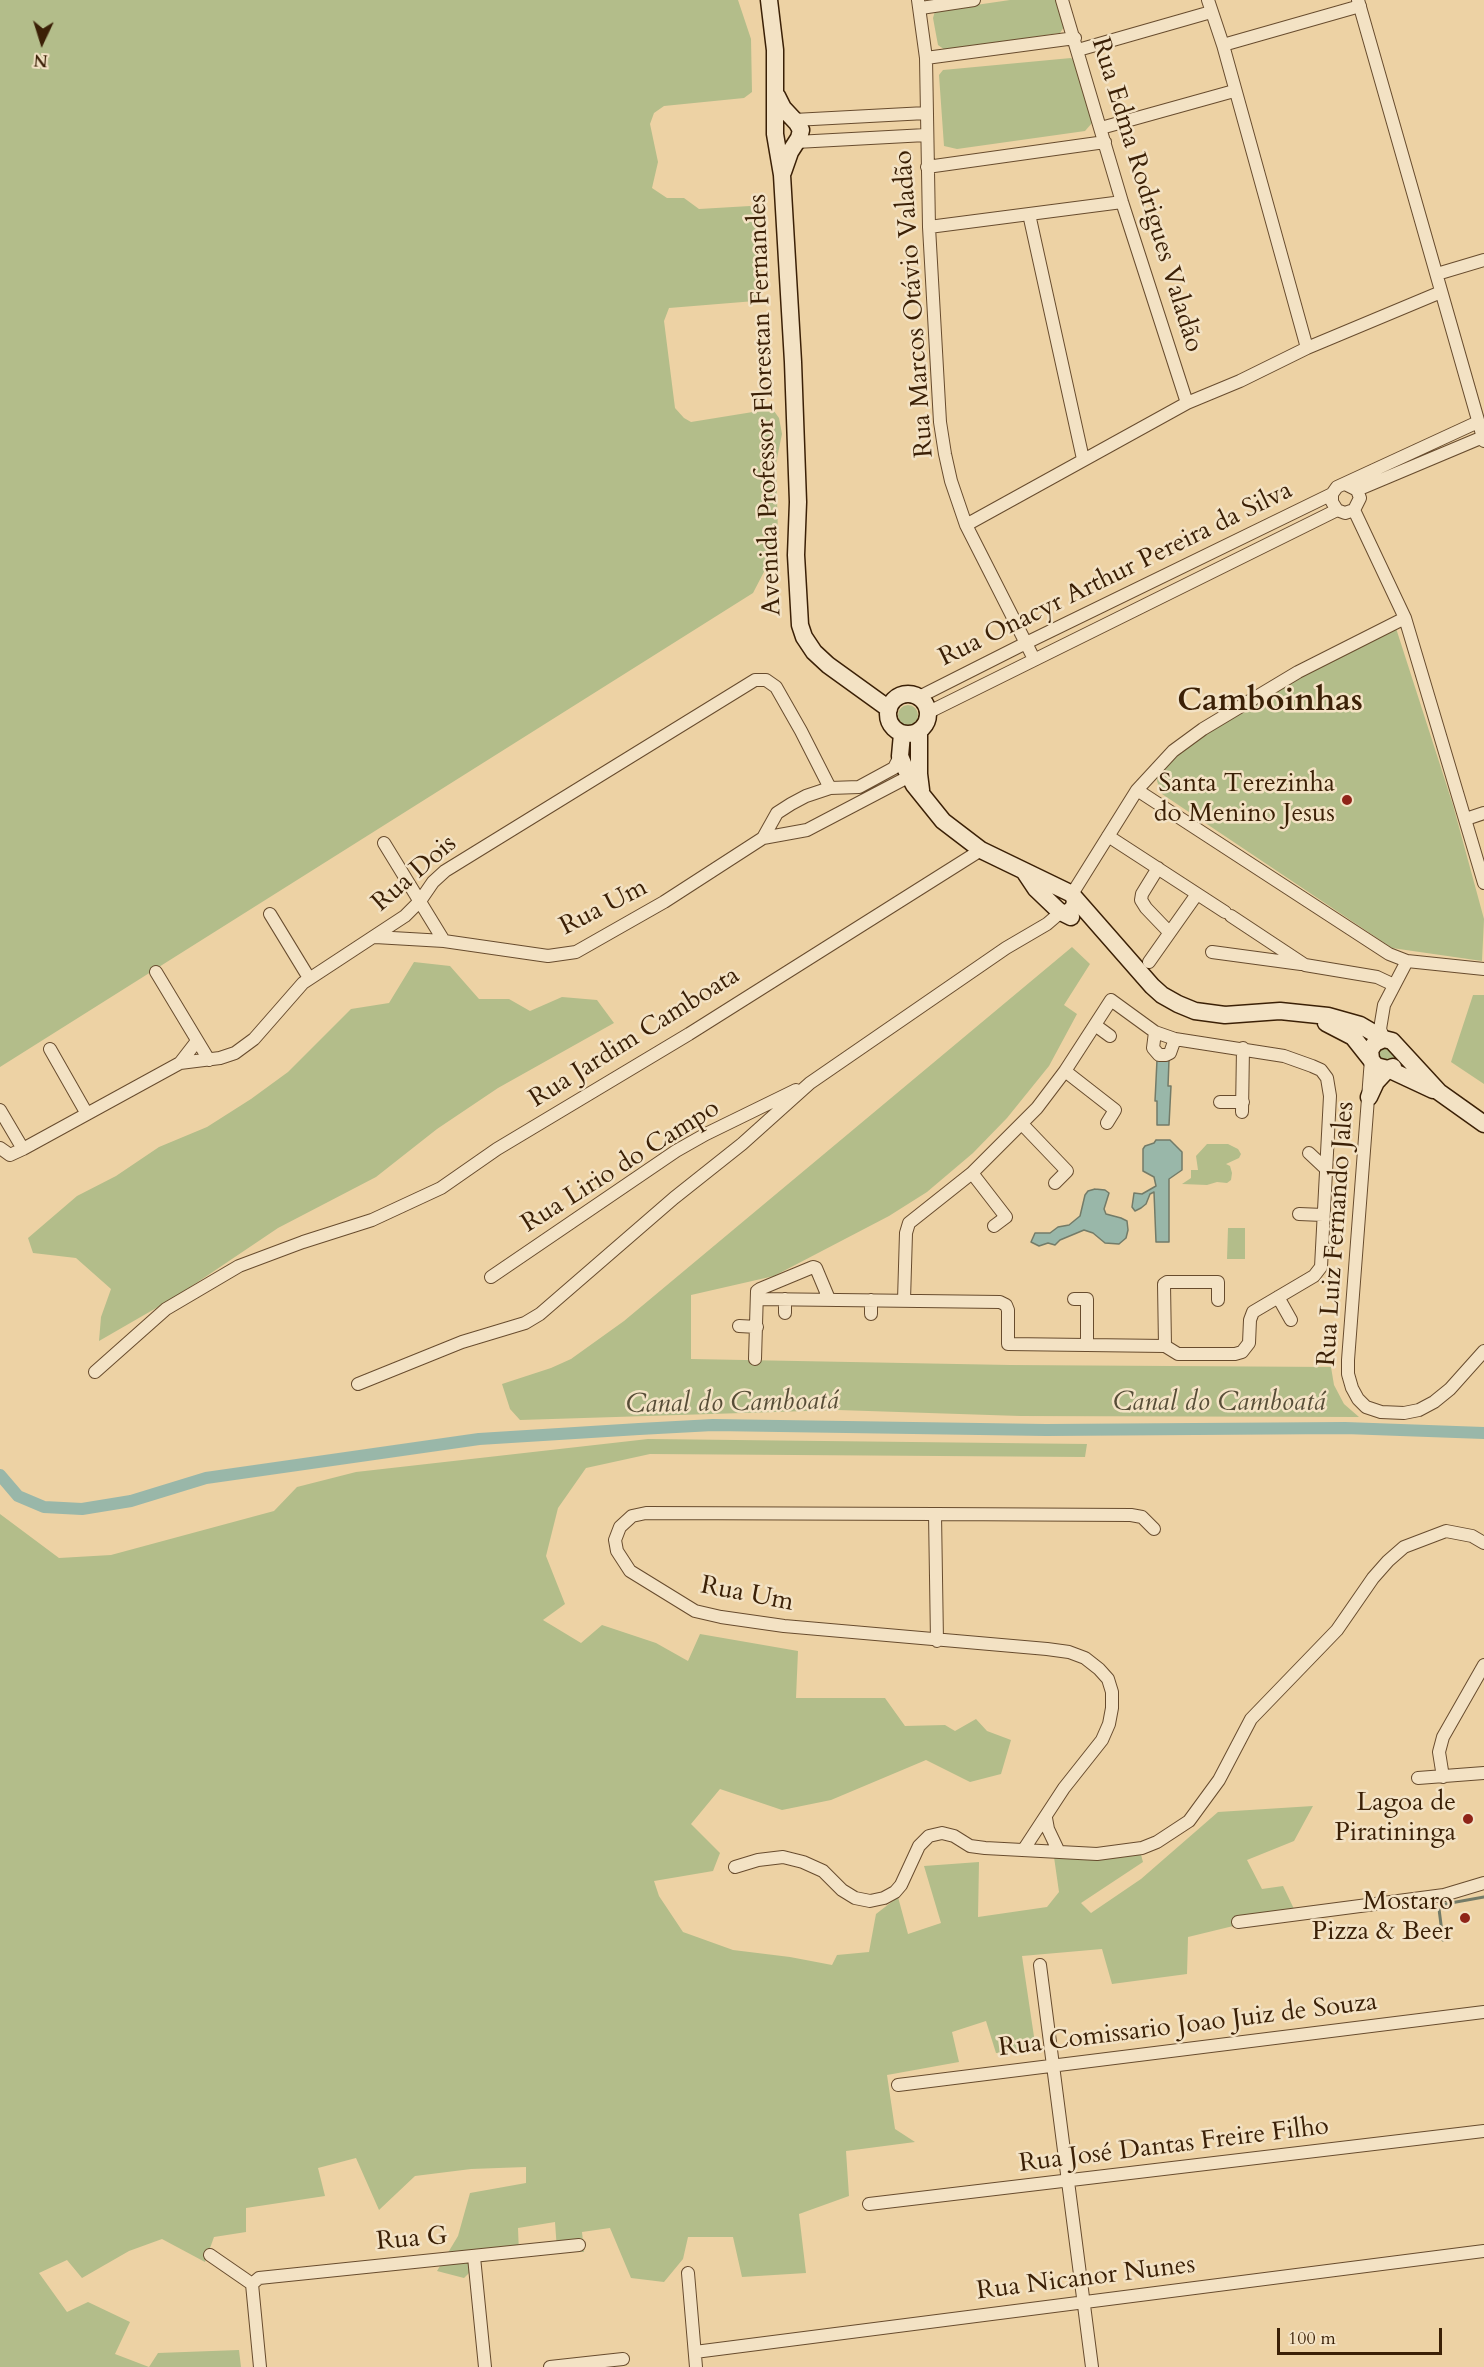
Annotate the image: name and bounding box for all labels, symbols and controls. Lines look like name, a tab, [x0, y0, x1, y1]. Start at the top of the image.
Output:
north arrow	[12, 12, 72, 72]
street label: Rua Edma Rodrigues Valadão	[1083, 34, 1209, 356]
text: N	[33, 48, 48, 71]
street label: Rua Marcos Otávio Valadão	[889, 149, 941, 459]
street label: Avenida Professor Florestan Fernandes	[743, 194, 789, 616]
street label: Rua Onacyr Arthur Pereira da Silva	[934, 476, 1298, 674]
district label: Camboinhas	[1177, 684, 1363, 722]
place label: Santa Terezinha do Menino Jesus	[1154, 769, 1335, 831]
marker: Santa Terezinha do Menino Jesus	[1340, 793, 1354, 807]
street label: Rua Dois	[366, 829, 464, 919]
street label: Rua Um	[555, 873, 653, 943]
street label: Rua Jardim Camboata	[524, 961, 746, 1115]
street label: Rua Lirio do Campo	[516, 1094, 726, 1240]
street label: Rua Luiz Fernando Jales	[1312, 1101, 1362, 1367]
water label: Canal do Camboatá	[625, 1386, 839, 1422]
water label: Canal do Camboatá	[1113, 1388, 1325, 1420]
street label: Rua Um	[698, 1571, 796, 1619]
place label: Lagoa de Piratininga	[1334, 1788, 1456, 1850]
marker: Lagoa de Piratininga	[1461, 1812, 1475, 1826]
place label: Mostaro Pizza & Beer	[1312, 1887, 1453, 1948]
marker: Mostaro Pizza & Beer	[1458, 1911, 1472, 1925]
street label: Rua Comissario Joao Juiz de Souza	[997, 1987, 1379, 2065]
street label: Rua José Dantas Freire Filho	[1017, 2112, 1331, 2180]
street label: Rua G	[375, 2221, 449, 2259]
street label: Rua Nicanor Nunes	[975, 2250, 1197, 2308]
scale bar	[1280, 2316, 1445, 2354]
text: 100 m	[1288, 2326, 1336, 2351]

